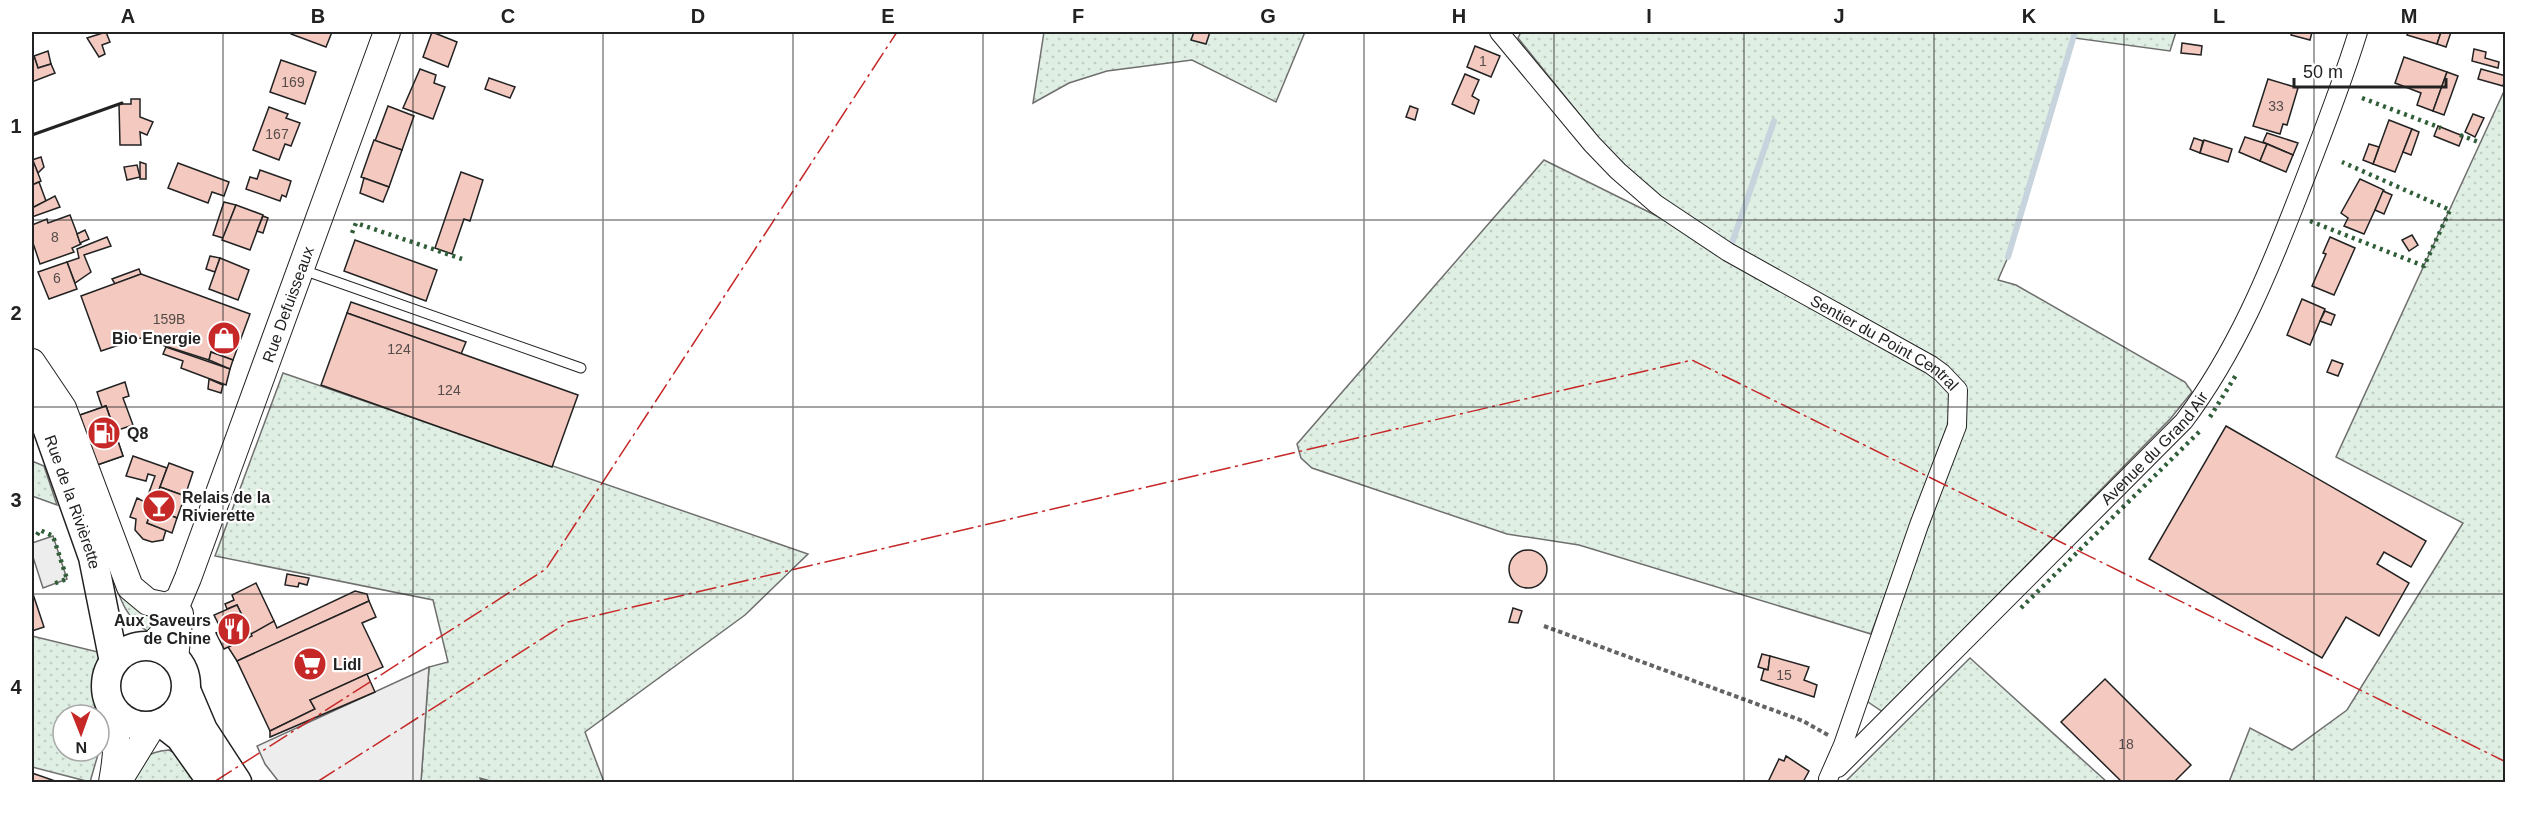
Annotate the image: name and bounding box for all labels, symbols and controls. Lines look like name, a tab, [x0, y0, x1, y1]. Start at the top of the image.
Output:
text: A	[121, 5, 135, 27]
text: B	[311, 5, 325, 27]
text: C	[501, 5, 515, 27]
text: D	[691, 5, 705, 27]
text: E	[881, 5, 895, 27]
text: F	[1072, 5, 1084, 27]
text: G	[1260, 5, 1276, 27]
text: H	[1452, 5, 1466, 27]
text: I	[1646, 5, 1652, 27]
text: J	[1833, 5, 1845, 27]
text: K	[2022, 5, 2037, 27]
text: L	[2213, 5, 2225, 27]
text: M	[2401, 5, 2417, 27]
scale bar	[2294, 51, 2446, 89]
house number: 1	[1479, 53, 1487, 69]
text: 50 m	[2303, 62, 2343, 82]
house number: 169	[281, 74, 305, 90]
house number: 33	[2268, 98, 2284, 114]
text: 1	[10, 115, 22, 137]
house number: 167	[265, 126, 289, 142]
house number: 8	[51, 229, 59, 245]
street label: Rue Defuisseaux	[259, 244, 317, 365]
house number: 6	[53, 270, 61, 286]
street label: Sentier du Point Central	[1808, 292, 1962, 394]
text: 2	[10, 302, 22, 324]
house number: 159B	[153, 311, 185, 327]
shop icon: Bio Energie	[206, 320, 242, 356]
place label: Bio Energie	[112, 330, 201, 347]
house number: 124	[387, 341, 411, 357]
house number: 124	[437, 382, 461, 398]
street label: Avenue du Grand Air	[2098, 388, 2212, 508]
fuel station icon: Q8	[86, 415, 122, 451]
place label: Q8	[127, 425, 148, 442]
street label: Rue de la Rivièrette	[41, 433, 103, 570]
bar icon: Relais de la Rivierette	[141, 488, 177, 524]
text: 3	[10, 489, 22, 511]
place label: Relais de la Rivierette	[182, 489, 270, 524]
restaurant icon: Aux Saveurs de Chine	[216, 611, 252, 647]
place label: Aux Saveurs de Chine	[114, 612, 211, 647]
supermarket icon: Lidl	[292, 646, 328, 682]
place label: Lidl	[333, 656, 361, 673]
house number: 15	[1776, 667, 1792, 683]
text: 4	[10, 676, 22, 698]
north arrow	[51, 703, 111, 763]
house number: 18	[2118, 736, 2134, 752]
text: N	[75, 739, 87, 756]

